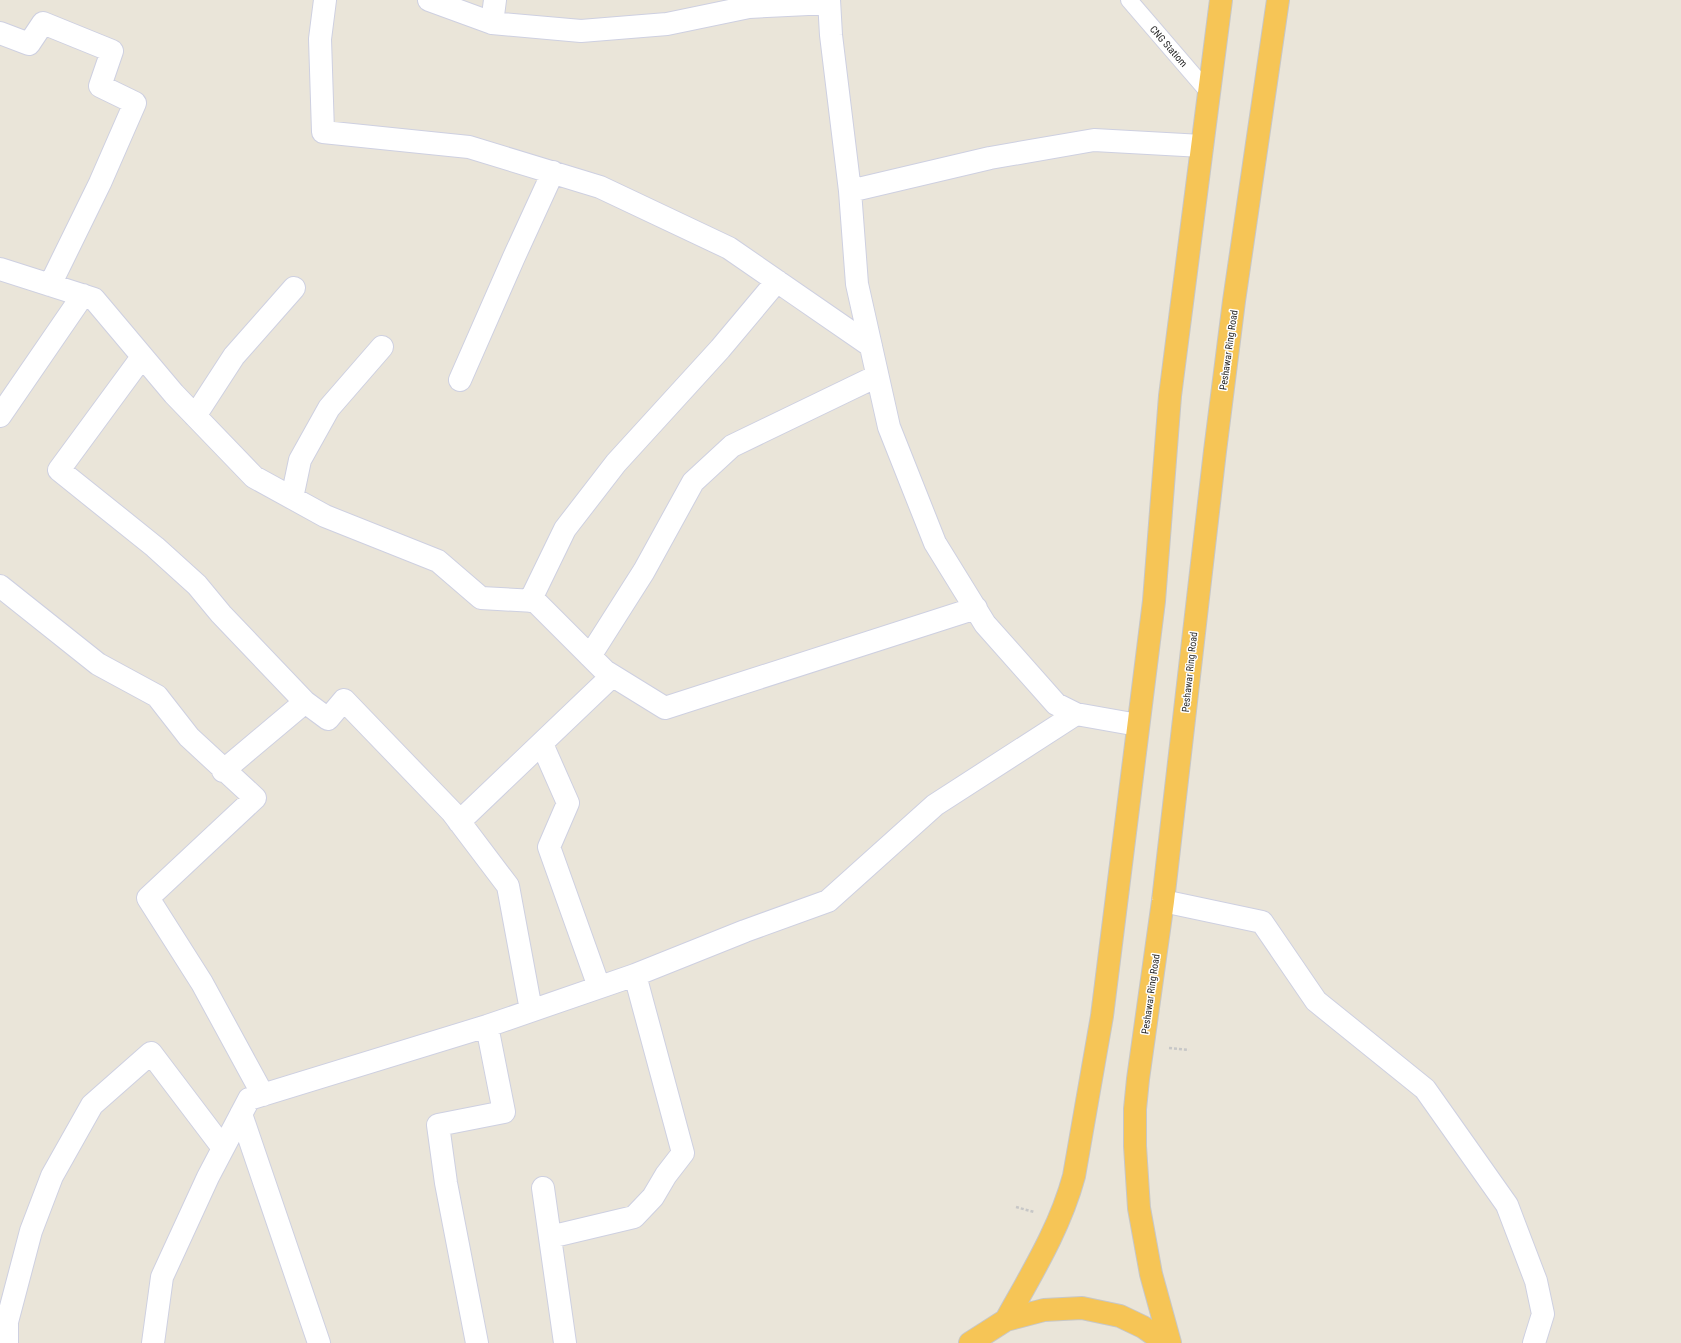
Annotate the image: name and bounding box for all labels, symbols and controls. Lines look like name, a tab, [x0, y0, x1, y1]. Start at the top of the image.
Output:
street label: CNG Statiom	[1148, 24, 1189, 69]
street label: Peshawar Ring Road	[1217, 309, 1240, 391]
street label: Peshawar Ring Road	[1180, 631, 1199, 713]
street label: Peshawar Ring Road	[1139, 953, 1162, 1035]

